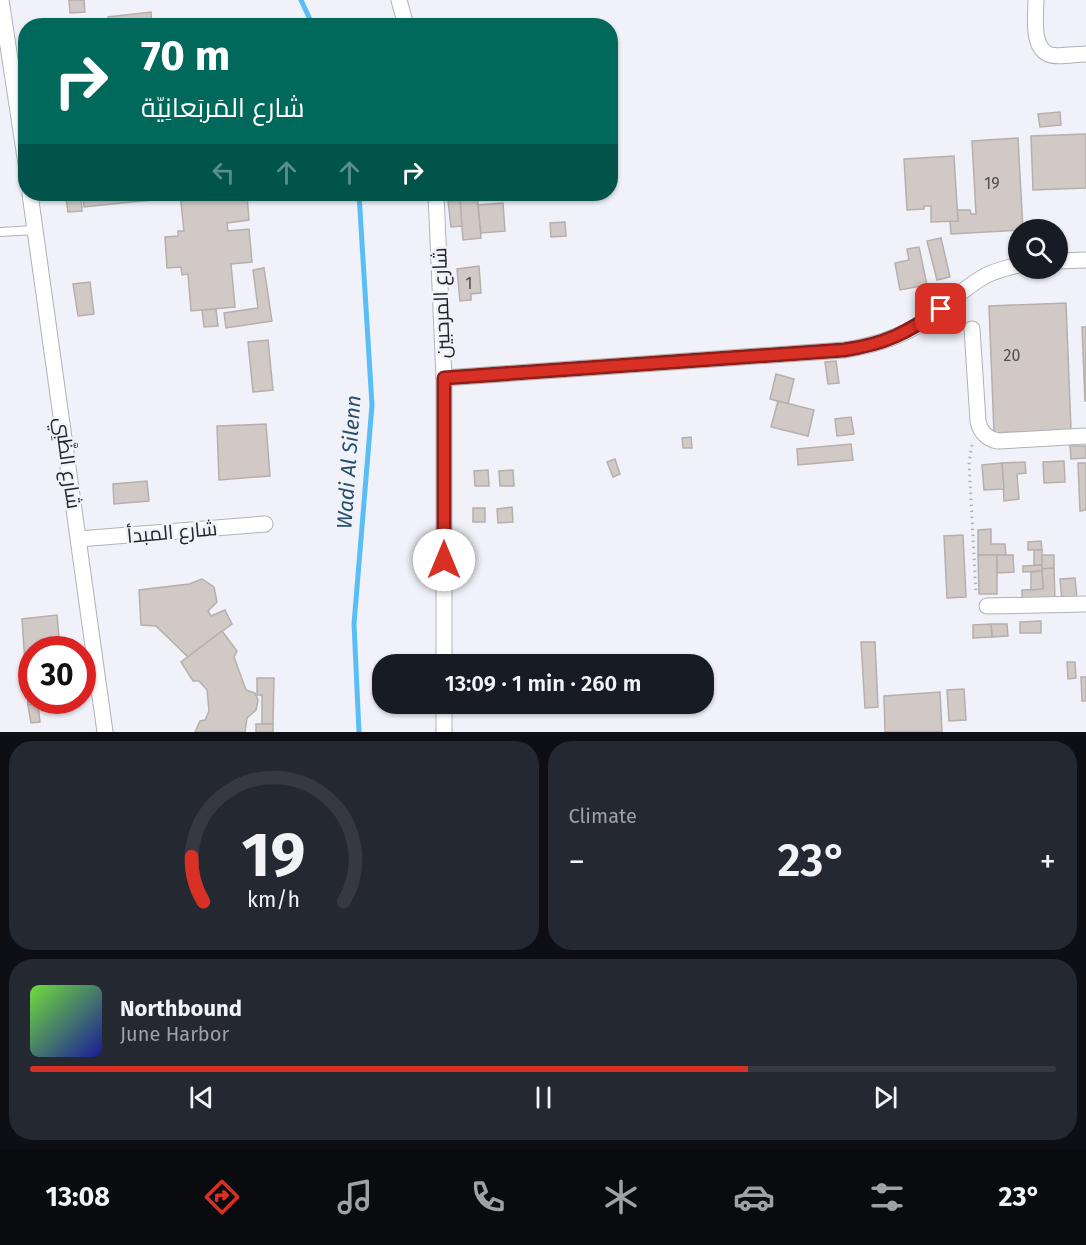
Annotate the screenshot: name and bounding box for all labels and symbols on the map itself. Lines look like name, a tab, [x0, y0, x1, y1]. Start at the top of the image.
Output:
house number: 19	[984, 174, 1000, 193]
street label: شارع المرحبين	[427, 247, 457, 359]
house number: 1	[466, 274, 472, 293]
pin	[915, 283, 966, 334]
house number: 20	[1004, 346, 1020, 365]
water label: Wadi Al Silenn	[331, 394, 367, 530]
street label: شارع الظَّبِي	[46, 416, 87, 511]
street label: شارع المبدأ	[126, 516, 218, 550]
position arrow	[412, 528, 476, 592]
speed limit sign: 30	[18, 636, 96, 714]

